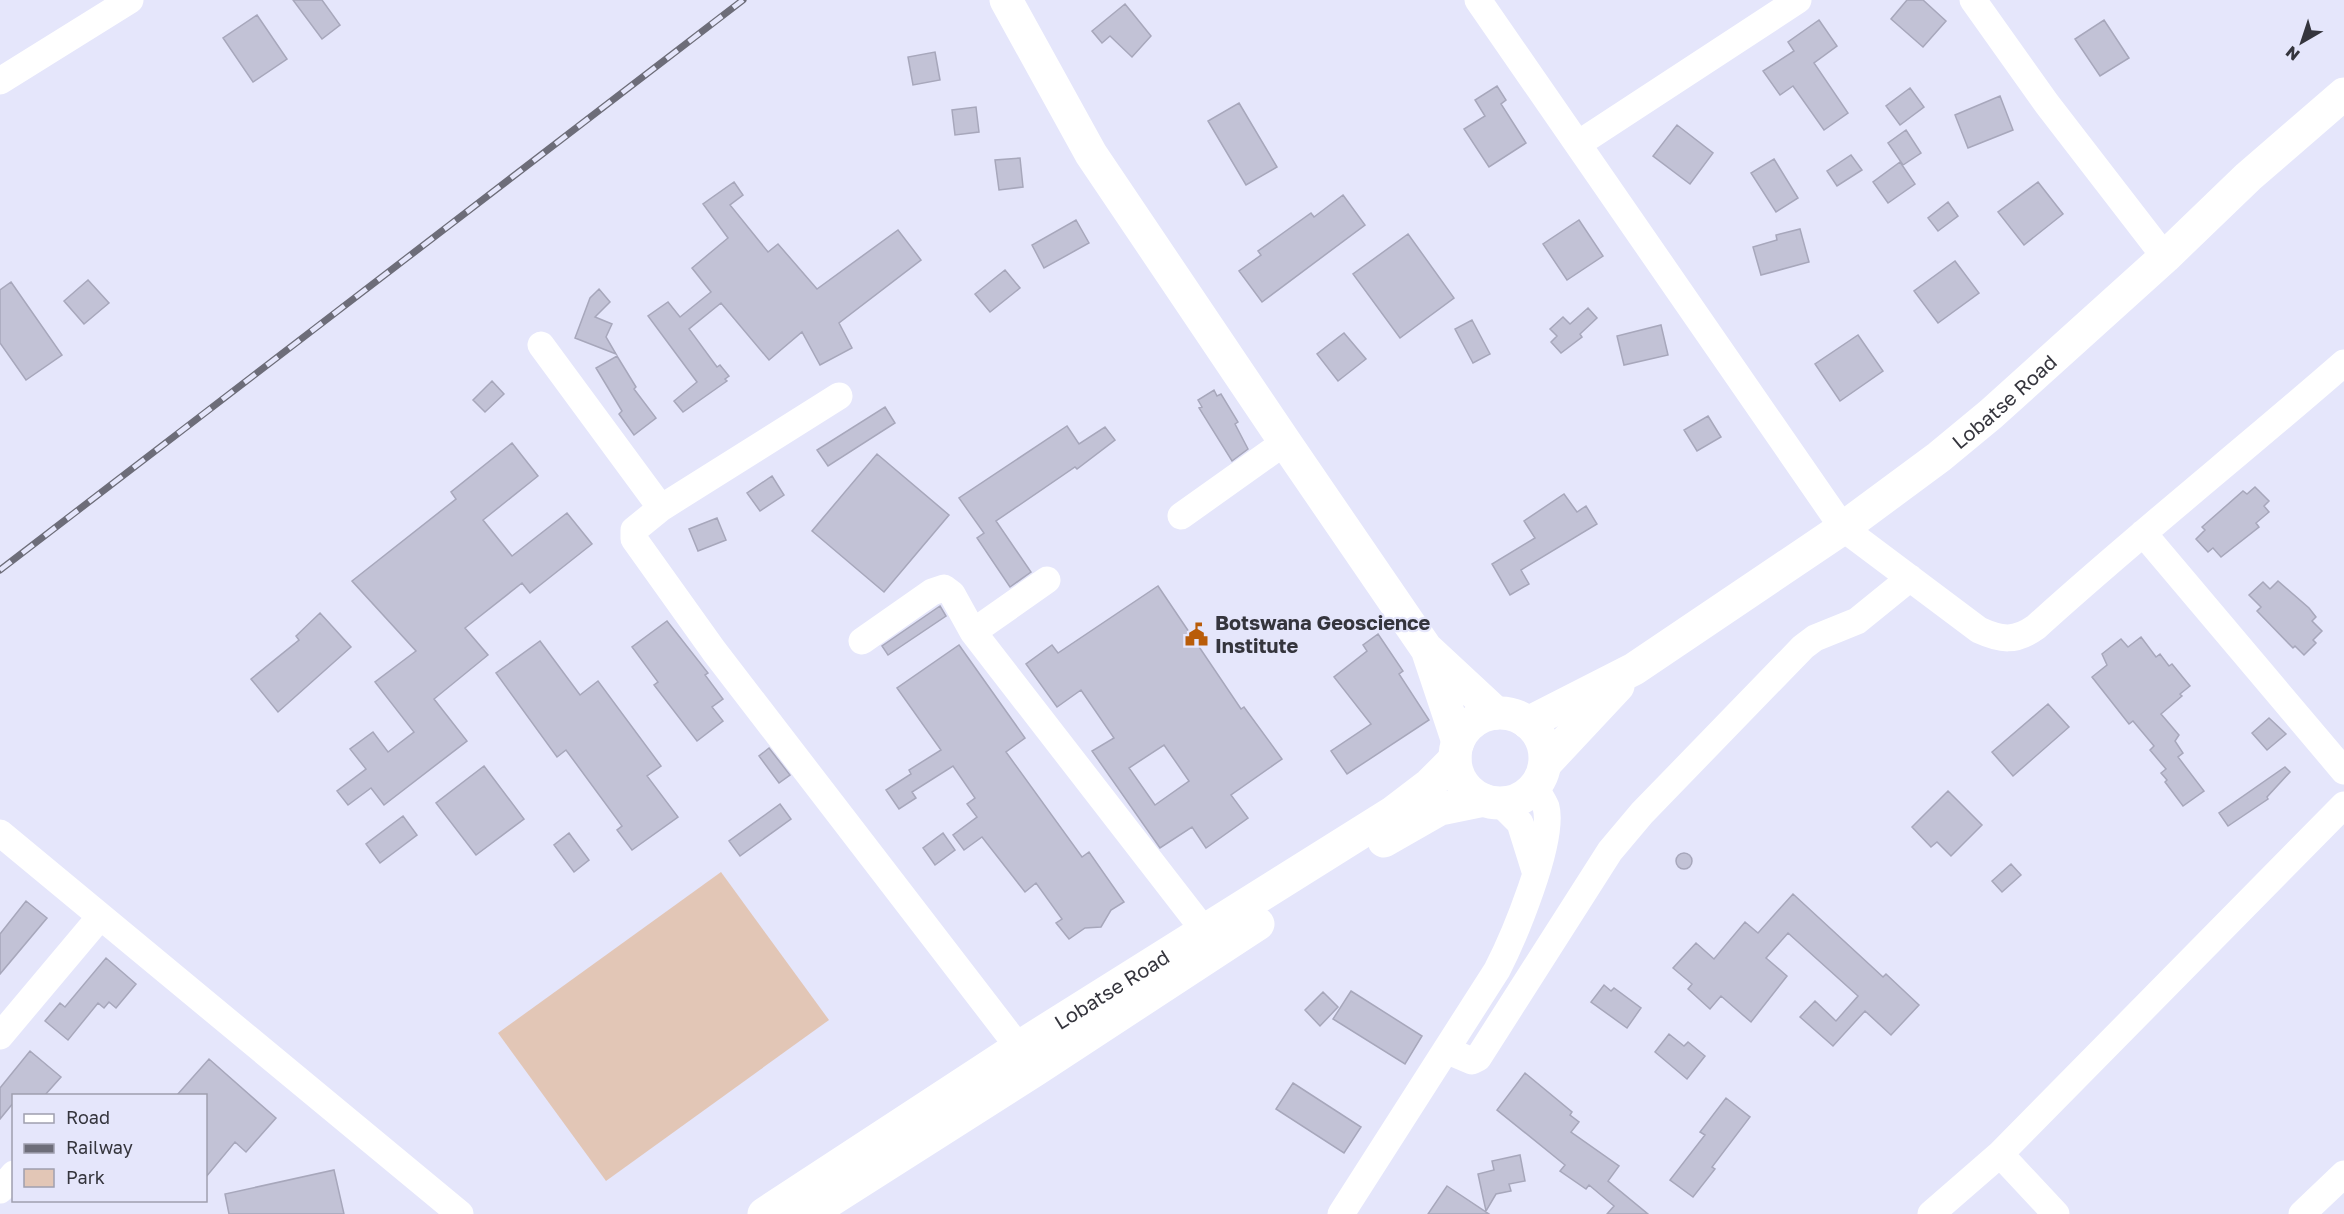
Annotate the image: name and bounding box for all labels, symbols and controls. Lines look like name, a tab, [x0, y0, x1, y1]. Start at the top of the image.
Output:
north arrow	[2272, 12, 2332, 72]
text: N	[2282, 42, 2304, 65]
street label: Lobatse Road	[1947, 349, 2061, 453]
place label: Botswana Geoscience Institute	[1215, 610, 1431, 657]
public building icon: Botswana Geoscience Institute	[1184, 621, 1210, 647]
street label: Lobatse Road	[1050, 944, 1173, 1034]
legend	[12, 1094, 207, 1202]
text: Road	[66, 1106, 110, 1128]
text: Railway	[66, 1136, 133, 1158]
text: Park	[66, 1166, 105, 1188]

